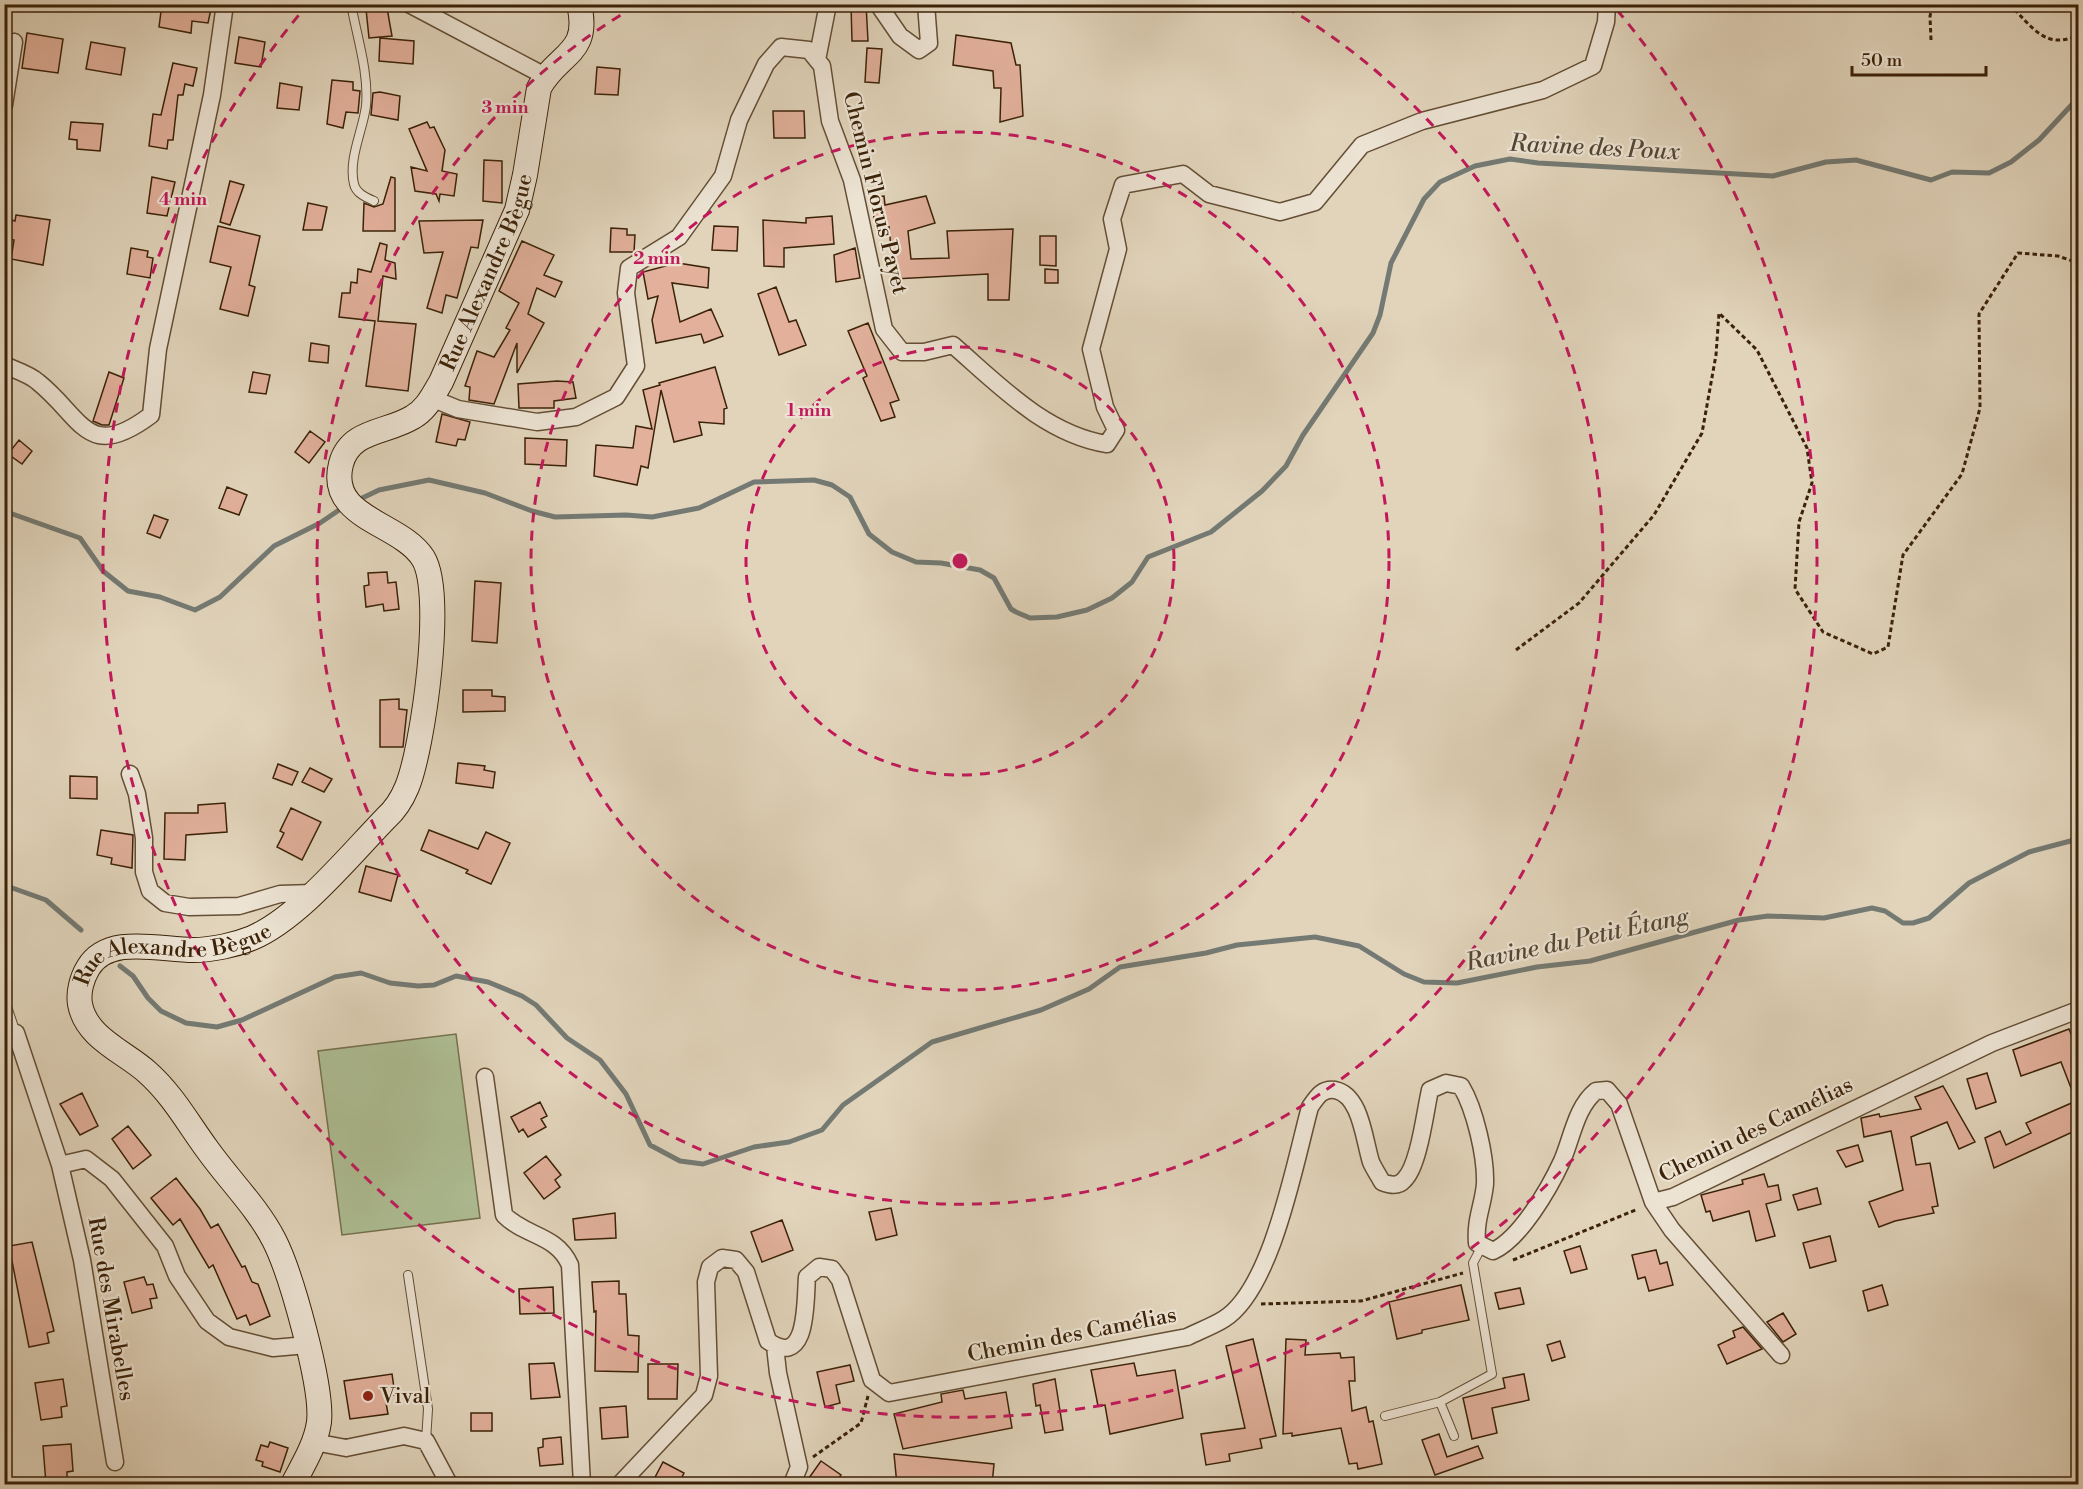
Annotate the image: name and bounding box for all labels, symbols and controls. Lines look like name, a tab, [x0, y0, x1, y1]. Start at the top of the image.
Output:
scale bar	[1852, 39, 1986, 77]
text: 50 m	[1861, 49, 1903, 72]
street label: Chemin Florus Payet	[837, 89, 913, 297]
text: 3 min	[482, 96, 528, 119]
water label: Ravine des Poux	[1508, 128, 1681, 167]
street label: Rue Alexandre Bègue	[434, 171, 538, 375]
text: 4 min	[159, 188, 207, 211]
text: 2 min	[633, 247, 681, 270]
text: 1 min	[787, 399, 831, 422]
centre of rings	[950, 551, 970, 571]
water label: Ravine du Petit Étang	[1461, 899, 1693, 978]
street label: Rue Alexandre Bègue	[68, 917, 276, 989]
street label: Chemin des Camélias	[1655, 1071, 1857, 1189]
street label: Rue des Mirabelles	[82, 1215, 140, 1403]
street label: Chemin des Camélias	[965, 1301, 1179, 1369]
place label: Vival	[379, 1383, 431, 1410]
marker: Vival	[361, 1389, 375, 1403]

